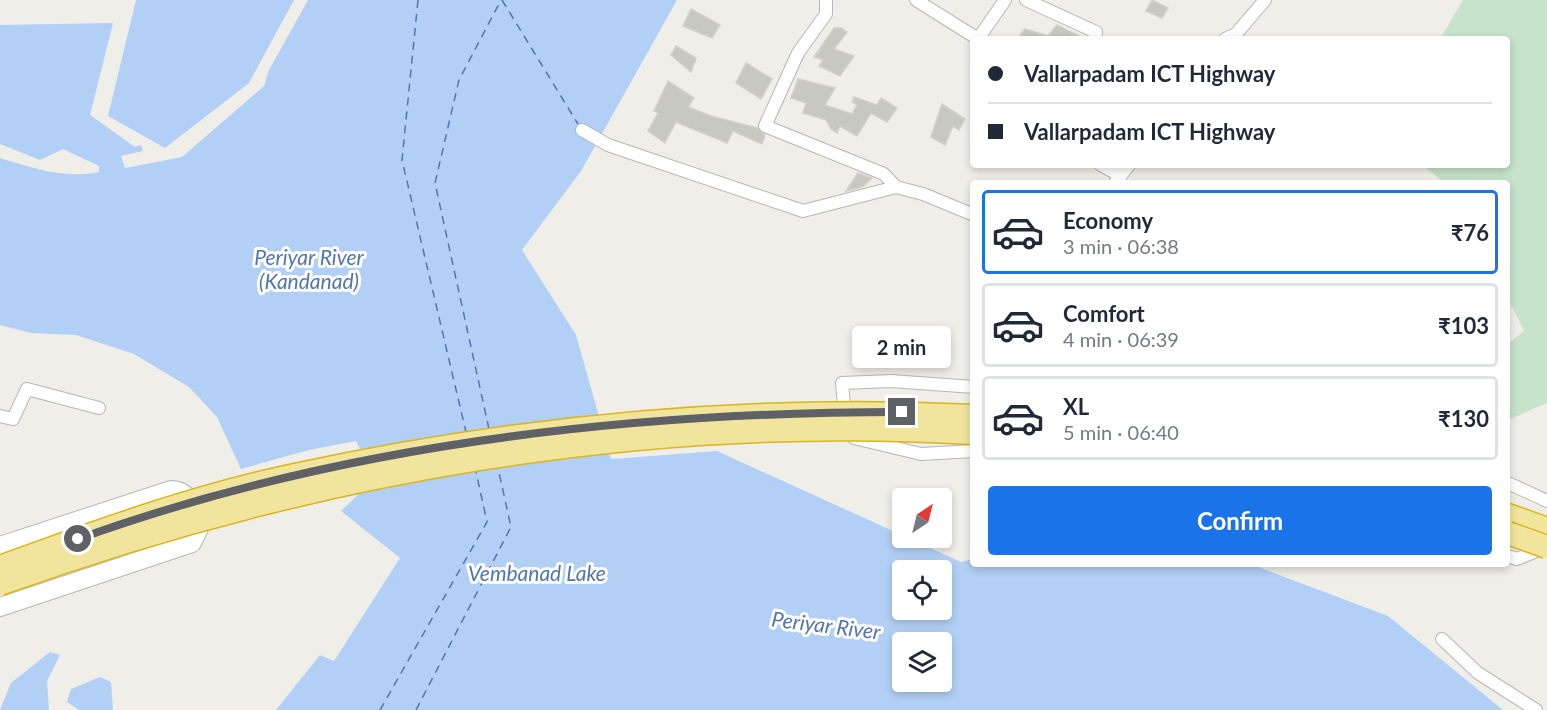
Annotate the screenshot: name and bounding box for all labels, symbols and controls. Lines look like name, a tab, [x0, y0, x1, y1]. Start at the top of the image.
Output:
text: Vallarpadam ICT Highway	[1024, 60, 1275, 87]
text: Vallarpadam ICT Highway	[1024, 118, 1275, 145]
icon: car	[991, 205, 1045, 259]
text: Economy	[1063, 207, 1153, 234]
text: ₹76	[1451, 219, 1489, 246]
text: 3 min · 06:38	[1063, 234, 1179, 258]
water label: Periyar River (Kandanad)	[254, 244, 365, 293]
icon: car	[991, 298, 1045, 352]
text: Comfort	[1063, 300, 1145, 327]
text: ₹103	[1438, 312, 1489, 339]
callout: 2 min	[852, 325, 952, 367]
text: 4 min · 06:39	[1063, 327, 1179, 351]
text: 2 min	[877, 335, 926, 359]
icon: car	[991, 391, 1045, 445]
text: XL	[1063, 393, 1089, 420]
route end	[888, 398, 915, 425]
text: ₹130	[1438, 405, 1489, 432]
text: 5 min · 06:40	[1063, 420, 1179, 444]
button: Confirm	[988, 486, 1492, 555]
north arrow	[892, 488, 952, 548]
map controls	[892, 488, 952, 692]
route start	[64, 525, 91, 552]
water label: Vembanad Lake	[468, 560, 606, 585]
button: locate	[892, 560, 952, 620]
water label: Periyar River	[770, 605, 883, 644]
button: layers	[892, 632, 952, 692]

